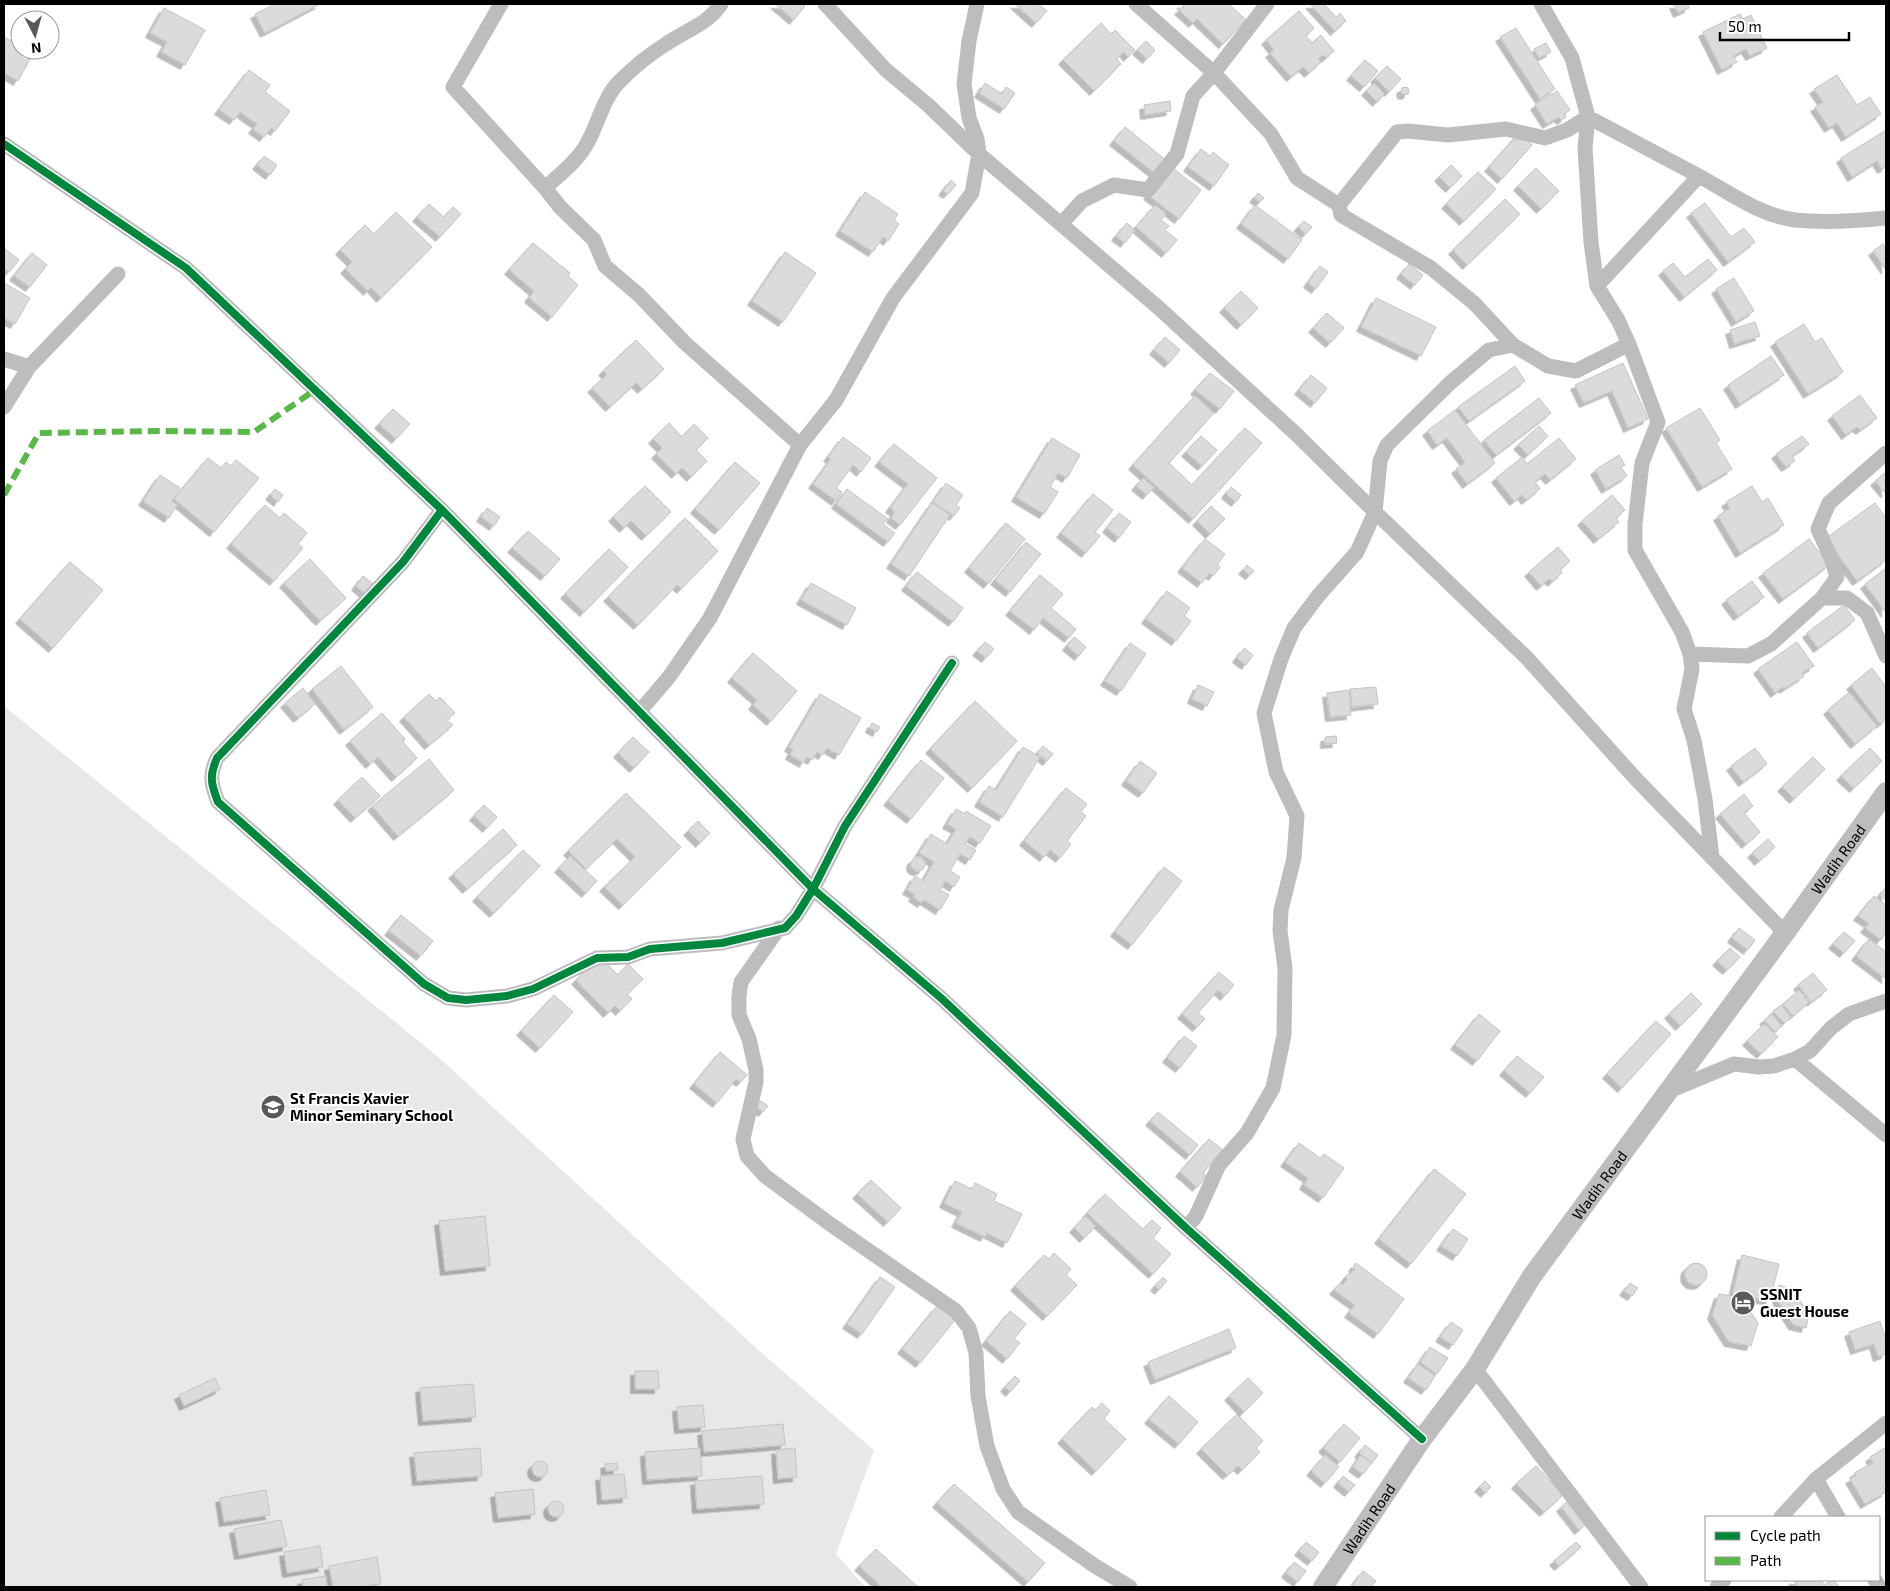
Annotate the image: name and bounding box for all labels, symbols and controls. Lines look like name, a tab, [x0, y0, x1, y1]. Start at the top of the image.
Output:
north arrow	[10, 10, 60, 60]
scale bar	[1720, 10, 1849, 42]
text: 50 m	[1728, 17, 1762, 35]
text: N	[30, 39, 42, 57]
street label: Wadih Road	[1807, 821, 1869, 897]
place label: St Francis Xavier Minor Seminary School	[290, 1089, 453, 1125]
school or university icon: St Francis Xavier Minor Seminary School	[260, 1094, 286, 1120]
street label: Wadih Road	[1568, 1147, 1630, 1223]
place label: SSNIT Guest House	[1760, 1285, 1849, 1320]
hotel icon: SSNIT Guest House	[1730, 1290, 1756, 1316]
street label: Wadih Road	[1339, 1480, 1399, 1558]
legend	[1705, 1516, 1880, 1581]
text: Cycle path	[1750, 1526, 1821, 1544]
text: Path	[1750, 1551, 1781, 1569]

